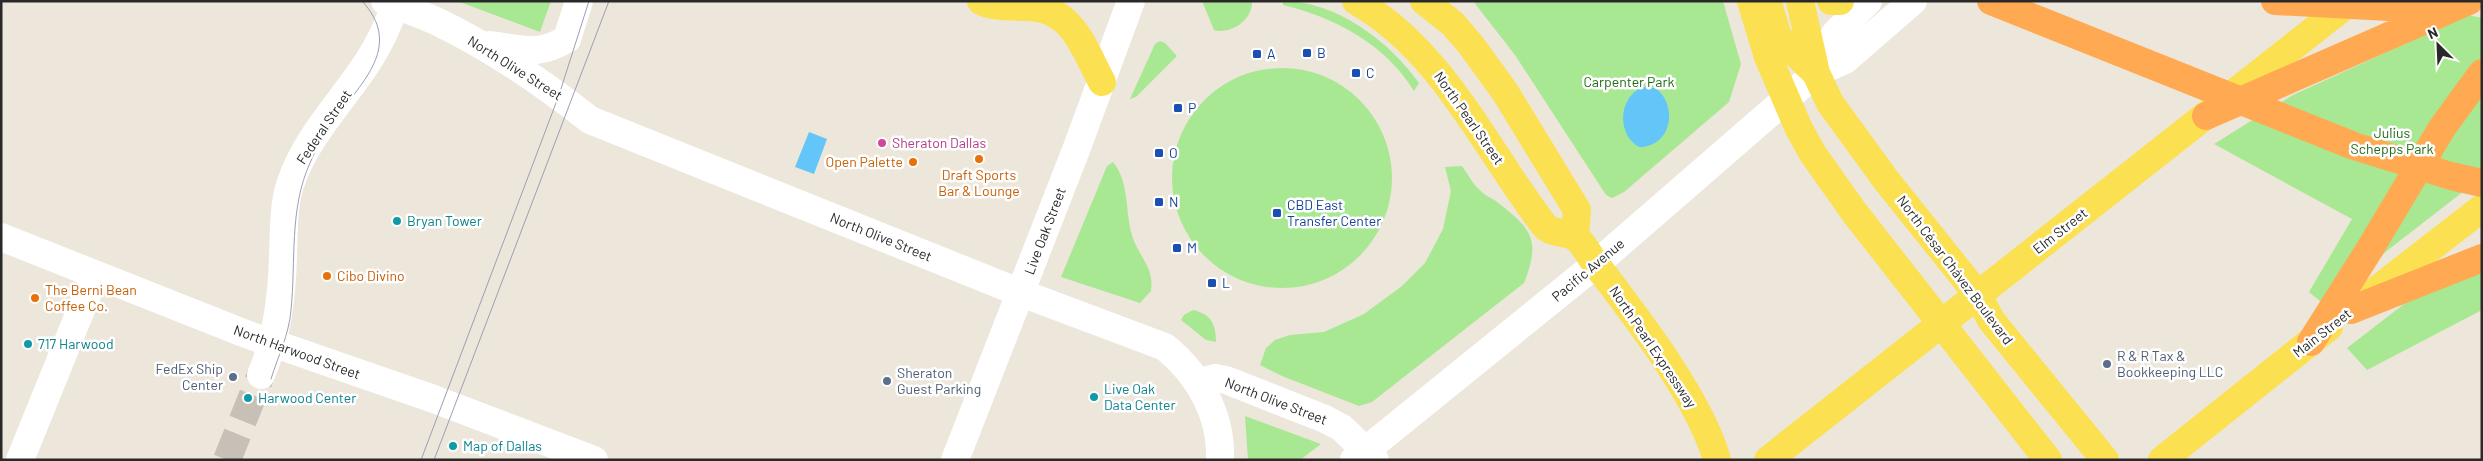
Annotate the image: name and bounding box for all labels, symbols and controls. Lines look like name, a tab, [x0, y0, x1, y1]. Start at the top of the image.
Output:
north arrow	[2413, 20, 2463, 70]
text: N	[2425, 23, 2440, 42]
street label: North Olive Street	[465, 32, 566, 103]
place label: B	[1317, 44, 1326, 61]
place label: A	[1267, 45, 1276, 62]
marker: B	[1301, 47, 1313, 59]
marker: A	[1251, 48, 1263, 60]
place label: C	[1366, 64, 1375, 81]
marker: C	[1350, 67, 1362, 79]
street label: North Pearl Street	[1431, 68, 1508, 168]
park label: Carpenter Park	[1583, 73, 1675, 90]
street label: Federal Street	[292, 86, 355, 167]
place label: P	[1188, 99, 1196, 116]
marker: P	[1172, 102, 1184, 114]
park label: Julius Schepps Park	[2351, 124, 2433, 157]
place label: Sheraton Dallas	[892, 134, 986, 151]
marker: Sheraton Dallas	[876, 137, 888, 149]
place label: O	[1169, 144, 1178, 161]
marker: O	[1153, 147, 1165, 159]
place label: Open Palette	[825, 153, 903, 170]
marker: Draft Sports Bar & Lounge	[973, 153, 985, 165]
marker: Open Palette	[907, 156, 919, 168]
place label: Draft Sports Bar & Lounge	[938, 166, 1020, 199]
street label: Live Oak Street	[1020, 185, 1069, 277]
street label: North César Chávez Boulevard	[1894, 192, 2017, 348]
place label: N	[1169, 193, 1178, 210]
marker: N	[1153, 196, 1165, 208]
place label: CBD East Transfer Center	[1287, 196, 1381, 229]
street label: Elm Street	[2029, 204, 2090, 257]
marker: CBD East Transfer Center	[1271, 207, 1283, 219]
street label: North Olive Street	[828, 208, 935, 265]
place label: Bryan Tower	[407, 212, 482, 229]
marker: Bryan Tower	[391, 215, 403, 227]
street label: Pacific Avenue	[1548, 234, 1627, 305]
place label: M	[1187, 239, 1197, 256]
marker: M	[1171, 242, 1183, 254]
place label: Cibo Divino	[337, 267, 405, 284]
marker: Cibo Divino	[321, 270, 333, 282]
place label: L	[1222, 274, 1230, 291]
marker: L	[1206, 277, 1218, 289]
place label: The Berni Bean Coffee Co.	[45, 281, 137, 314]
street label: North Pearl Expressway	[1606, 283, 1701, 411]
marker: The Berni Bean Coffee Co.	[29, 292, 41, 304]
street label: Main Street	[2289, 305, 2354, 361]
street label: North Harwood Street	[232, 321, 363, 382]
place label: 717 Harwood	[38, 335, 114, 352]
marker: 717 Harwood	[22, 338, 34, 350]
place label: R & R Tax & Bookkeeping LLC	[2117, 347, 2223, 380]
marker: R & R Tax & Bookkeeping LLC	[2101, 358, 2113, 370]
place label: FedEx Ship Center	[156, 360, 223, 393]
place label: Sheraton Guest Parking	[897, 364, 981, 397]
marker: FedEx Ship Center	[227, 371, 239, 383]
street label: North Olive Street	[1223, 373, 1330, 428]
marker: Sheraton Guest Parking	[881, 375, 893, 387]
place label: Live Oak Data Center	[1104, 380, 1176, 413]
place label: Harwood Center	[258, 389, 356, 406]
marker: Live Oak Data Center	[1088, 391, 1100, 403]
marker: Harwood Center	[242, 392, 254, 404]
place label: Map of Dallas	[463, 437, 542, 454]
marker: Map of Dallas	[447, 440, 459, 452]

